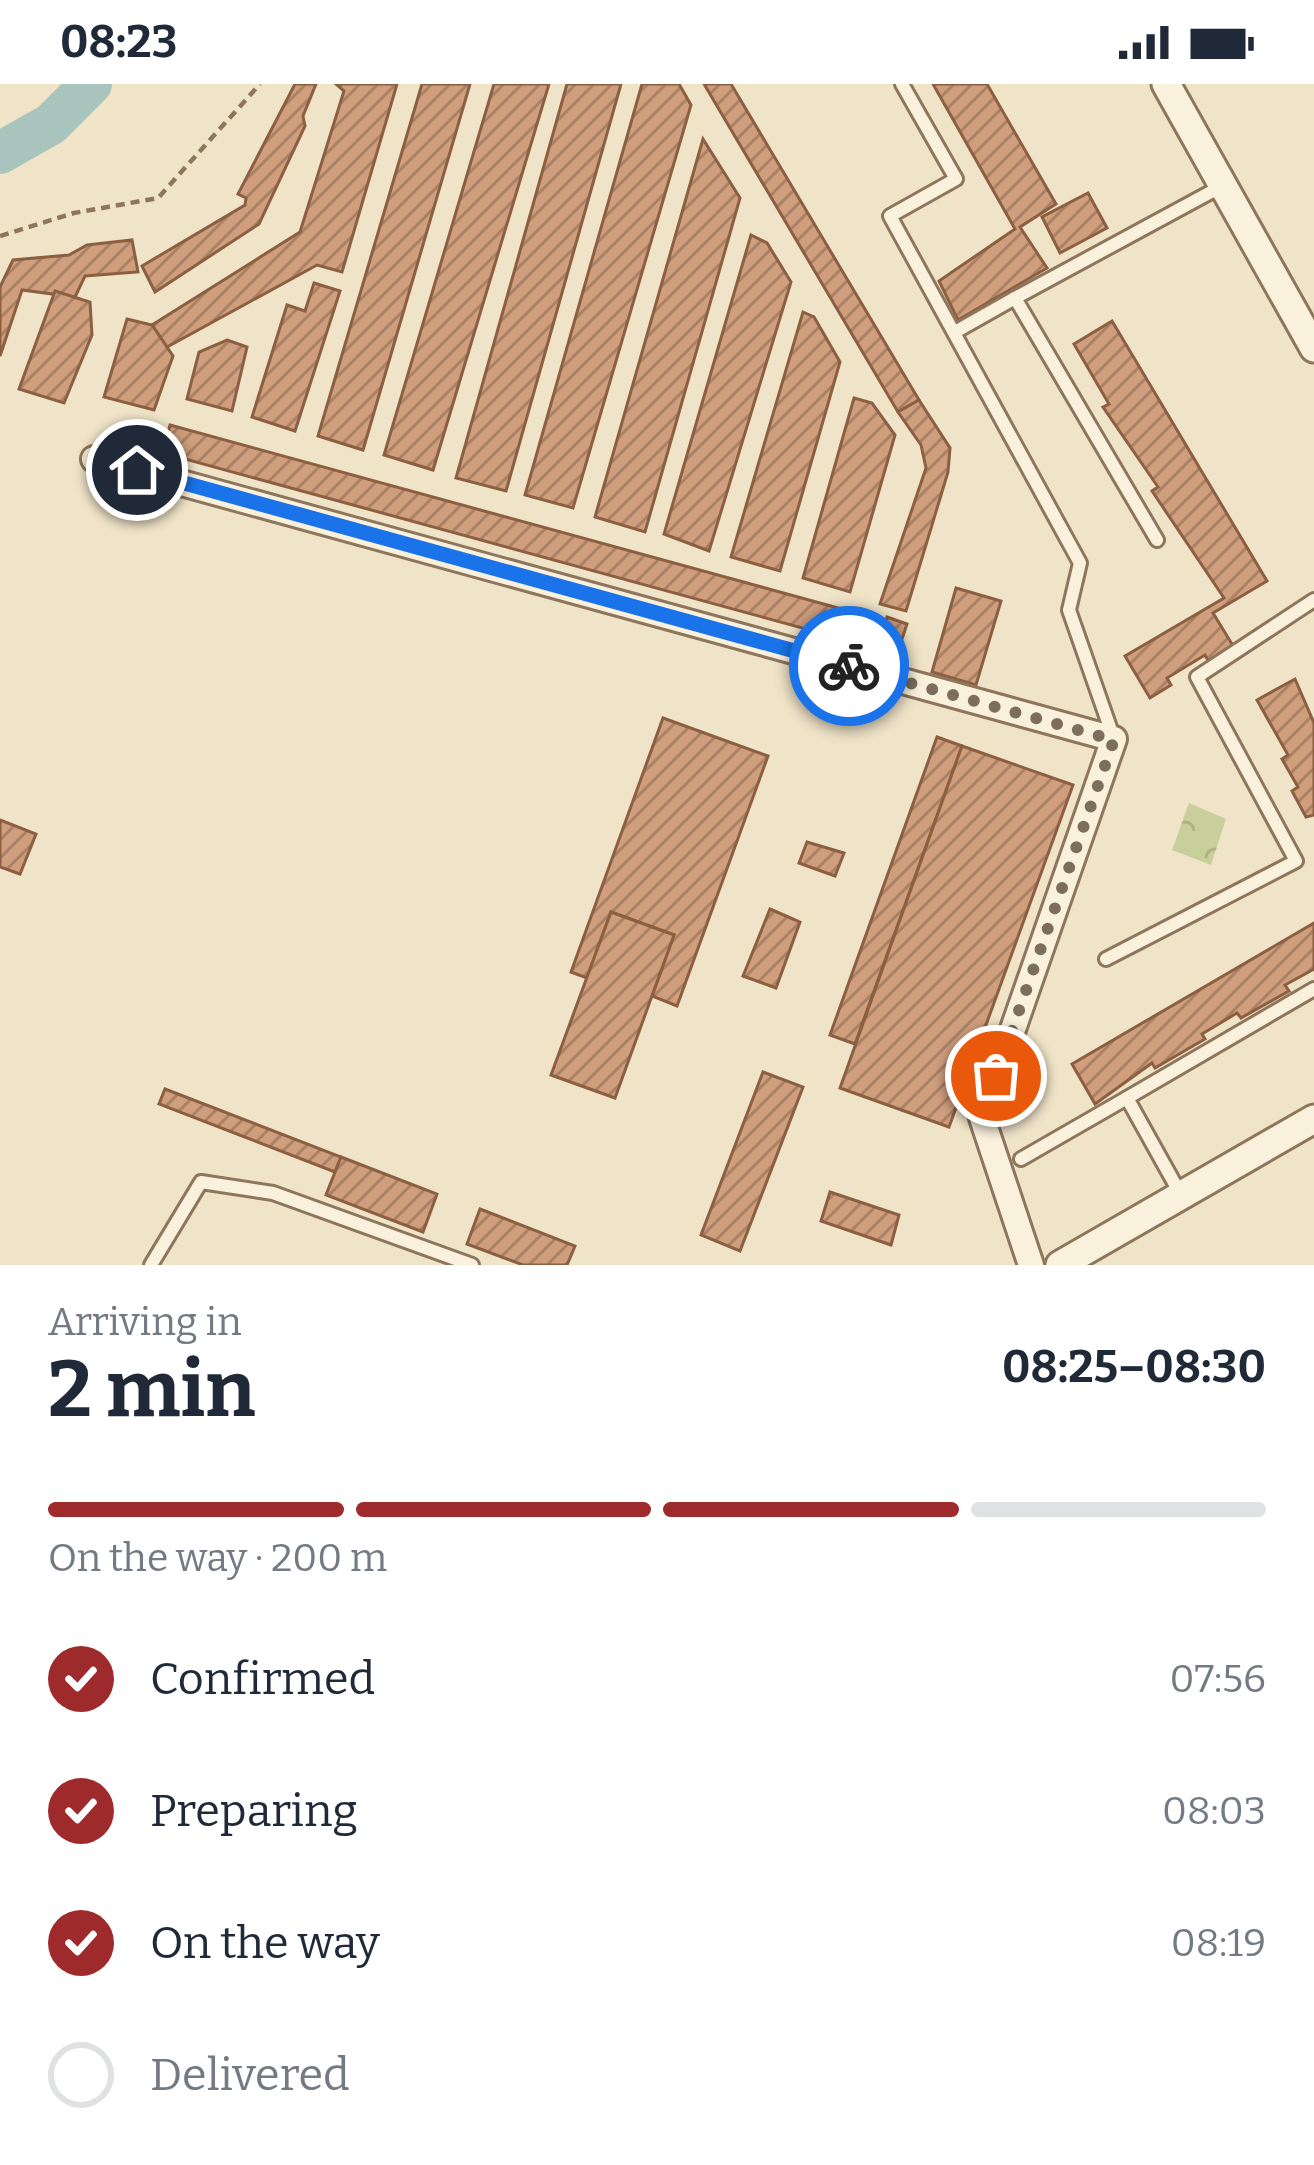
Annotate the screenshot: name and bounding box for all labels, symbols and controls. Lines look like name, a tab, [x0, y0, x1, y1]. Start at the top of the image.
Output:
text: 08:23	[60, 15, 177, 69]
pin	[86, 419, 188, 521]
icon: home	[104, 437, 170, 503]
courier	[789, 606, 909, 726]
icon: bike	[816, 633, 882, 699]
pin	[945, 1025, 1047, 1127]
icon: bag	[963, 1043, 1029, 1109]
text: Arriving in	[48, 1299, 242, 1345]
text: 08:25–08:30	[1002, 1340, 1266, 1394]
text: 2 min	[48, 1343, 255, 1437]
text: On the way · 200 m	[48, 1535, 387, 1581]
icon: check	[48, 1646, 114, 1712]
text: Confirmed	[150, 1652, 375, 1706]
text: 07:56	[1169, 1656, 1266, 1702]
icon: check	[48, 1778, 114, 1844]
text: Preparing	[150, 1784, 358, 1838]
text: 08:03	[1162, 1788, 1266, 1834]
icon: check	[48, 1910, 114, 1976]
text: On the way	[150, 1916, 380, 1970]
text: 08:19	[1171, 1920, 1266, 1966]
text: Delivered	[150, 2048, 350, 2102]

